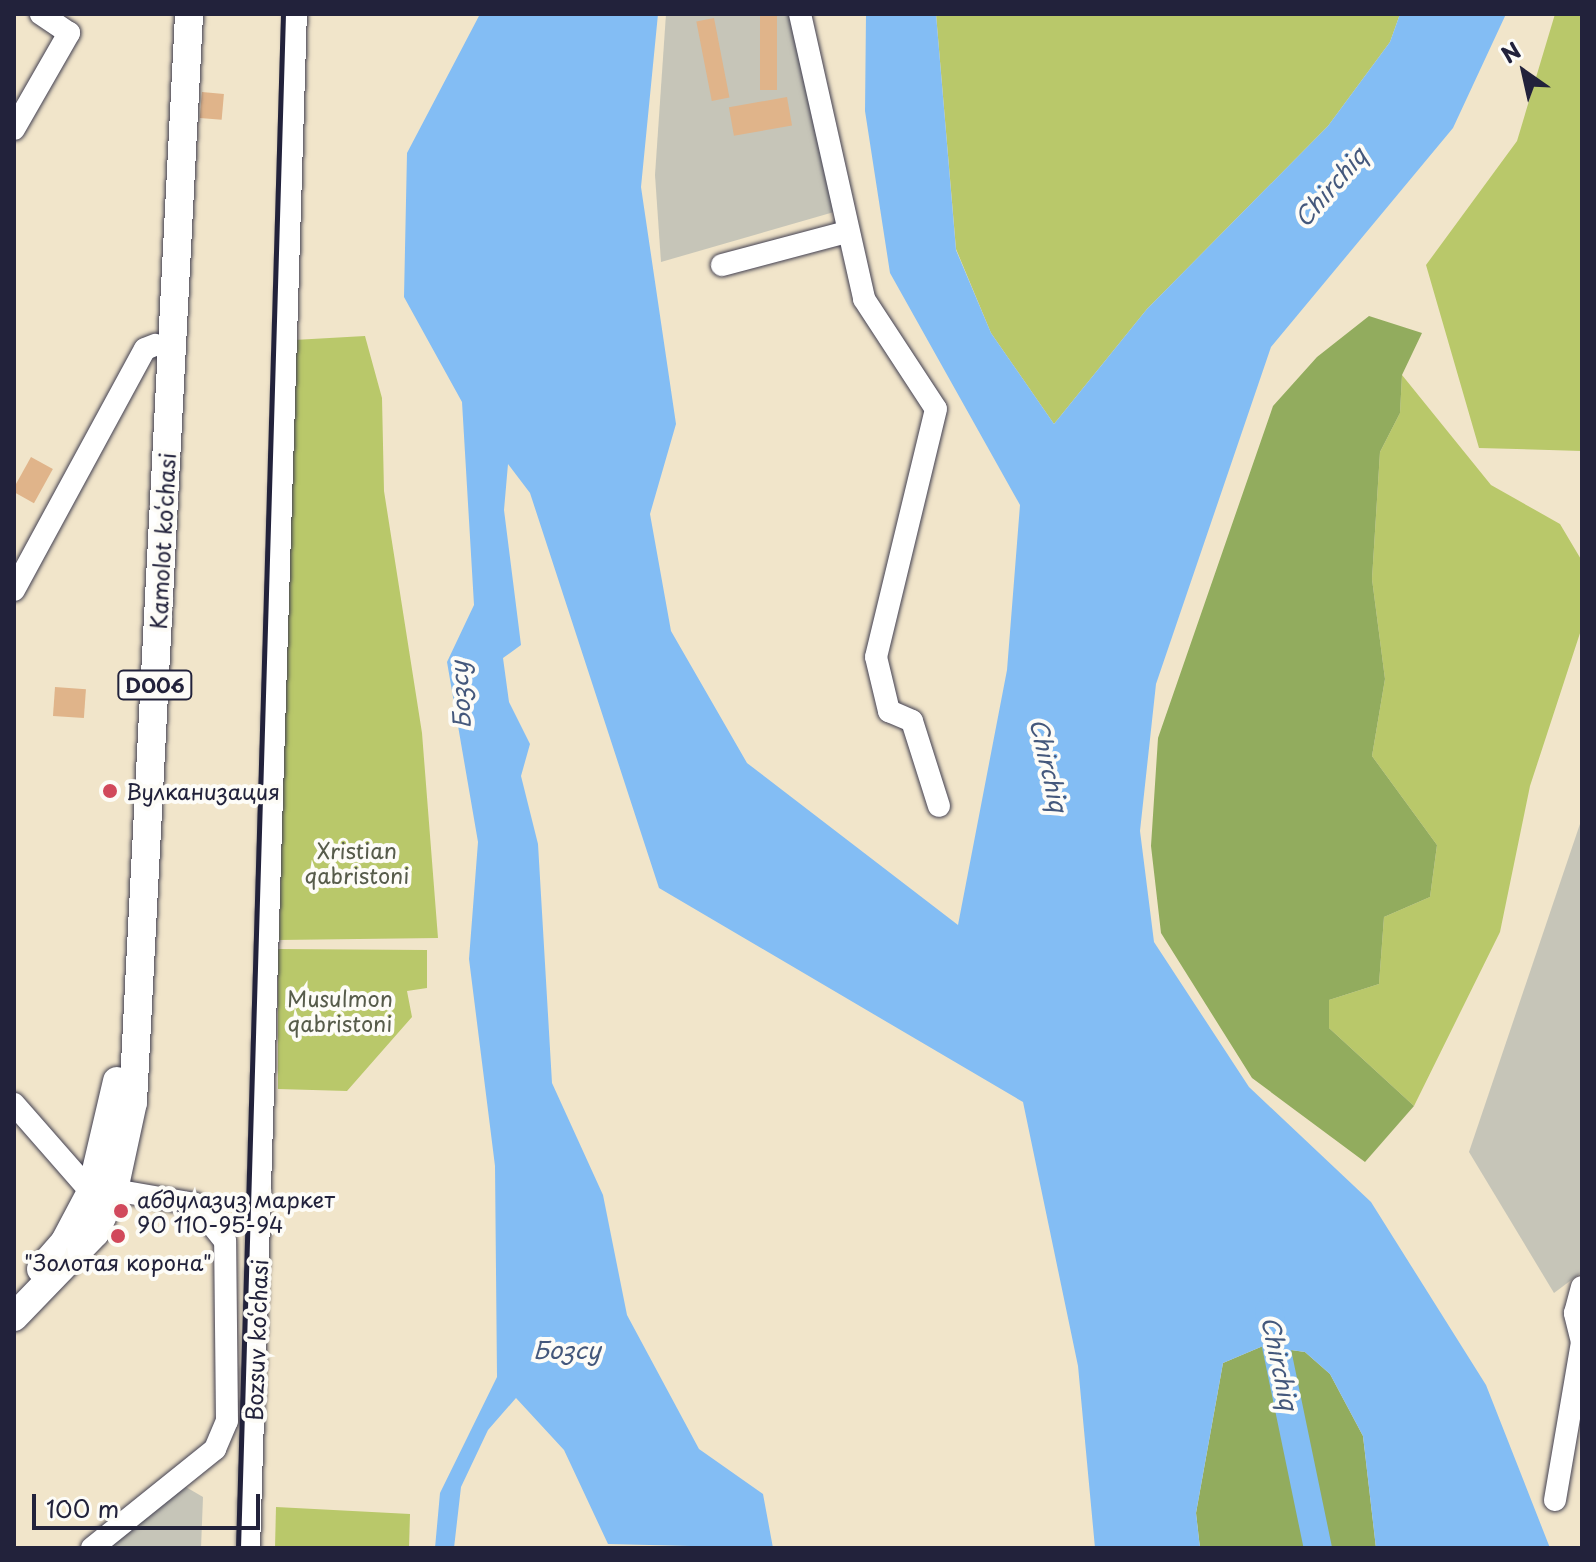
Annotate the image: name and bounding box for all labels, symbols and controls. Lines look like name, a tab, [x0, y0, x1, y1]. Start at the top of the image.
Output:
north arrow	[1484, 32, 1564, 112]
text: N	[1494, 33, 1527, 70]
water label: Chirchiq	[1288, 142, 1372, 232]
street label: Kamolot ko‘chasi	[144, 452, 180, 630]
water label: Бозсу	[444, 661, 476, 729]
road number: D006	[117, 669, 193, 701]
water label: Chirchiq	[1024, 715, 1074, 815]
place label: Вулканизация	[126, 778, 280, 804]
marker: Вулканизация	[101, 782, 119, 800]
park label: Xristian qabristoni	[304, 836, 410, 888]
park label: Musulmon qabristoni	[287, 984, 393, 1036]
place label: абдулазиз маркет 90 110-95-94	[137, 1185, 335, 1236]
marker: абдулазиз маркет 90 110-95-94	[112, 1202, 130, 1220]
marker: "Золотая корона"	[109, 1227, 127, 1245]
place label: "Золотая корона"	[24, 1249, 212, 1275]
street label: Bozsuv ko‘chasi	[240, 1259, 272, 1421]
water label: Chirchiq	[1256, 1314, 1304, 1412]
water label: Бозсу	[533, 1336, 601, 1364]
scale bar	[36, 1478, 264, 1528]
text: 100 m	[46, 1490, 119, 1526]

